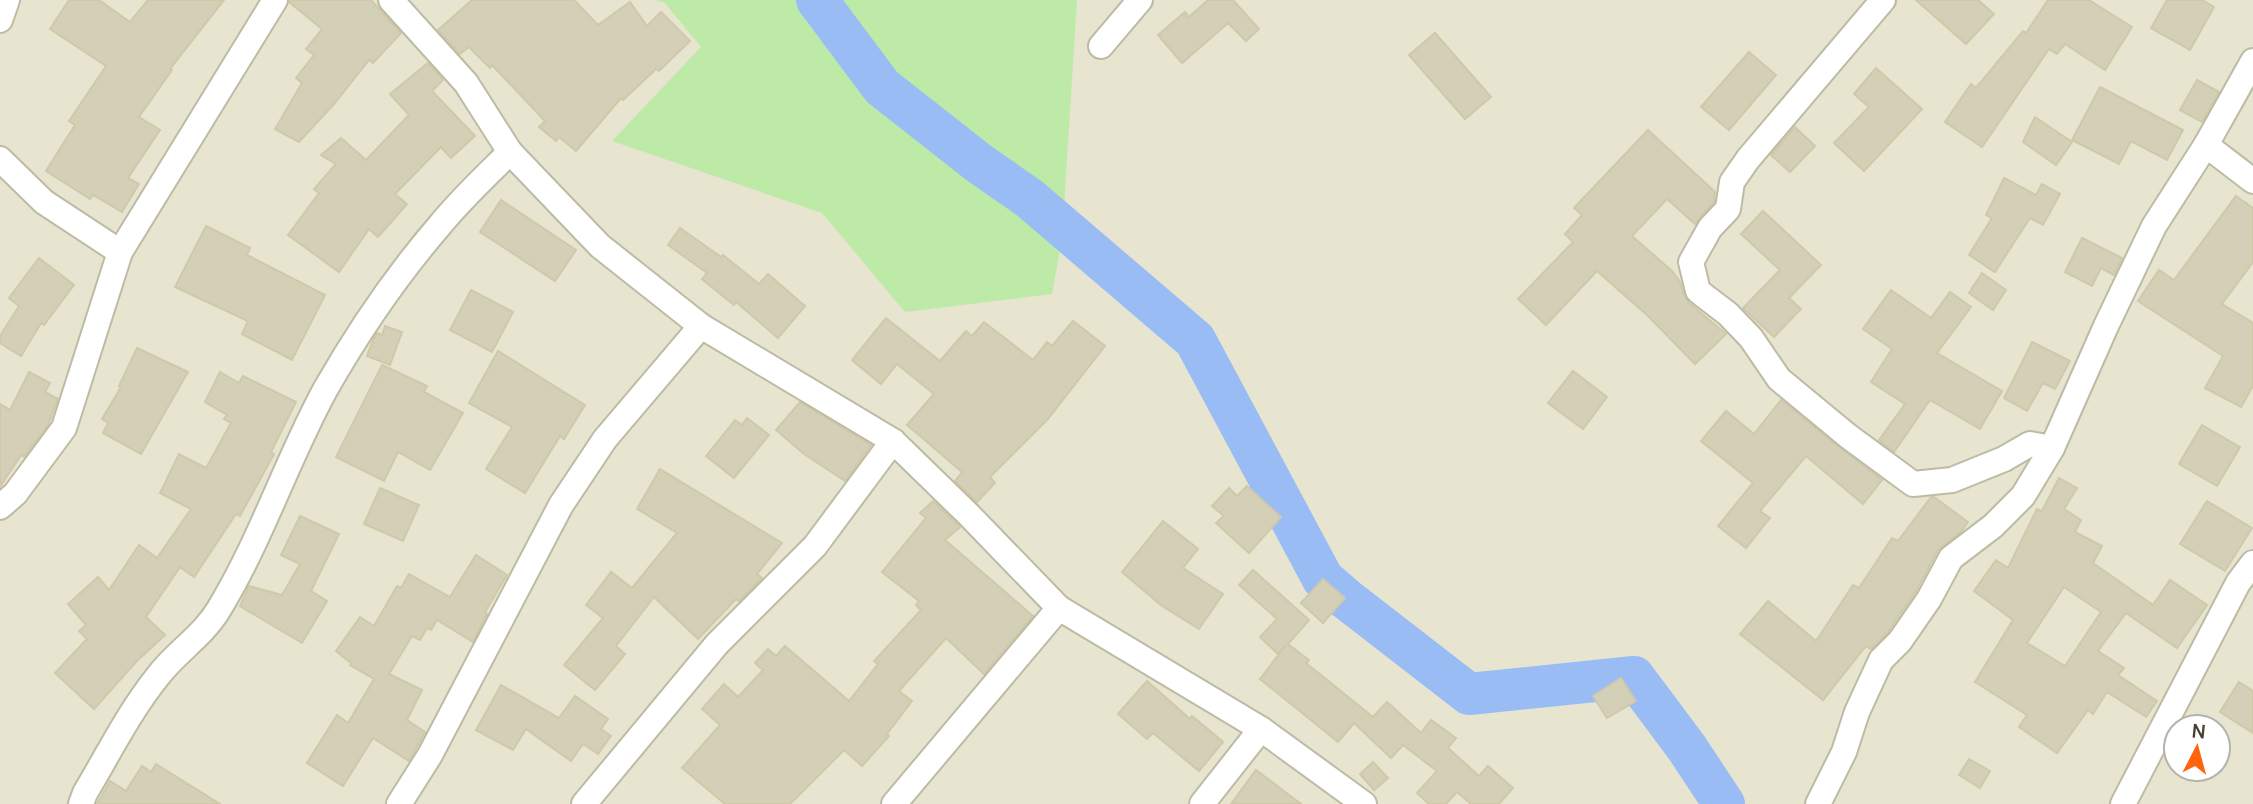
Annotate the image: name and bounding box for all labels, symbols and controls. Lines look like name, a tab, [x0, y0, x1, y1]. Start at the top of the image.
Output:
north arrow	[2162, 713, 2232, 783]
text: N	[2191, 717, 2207, 745]

